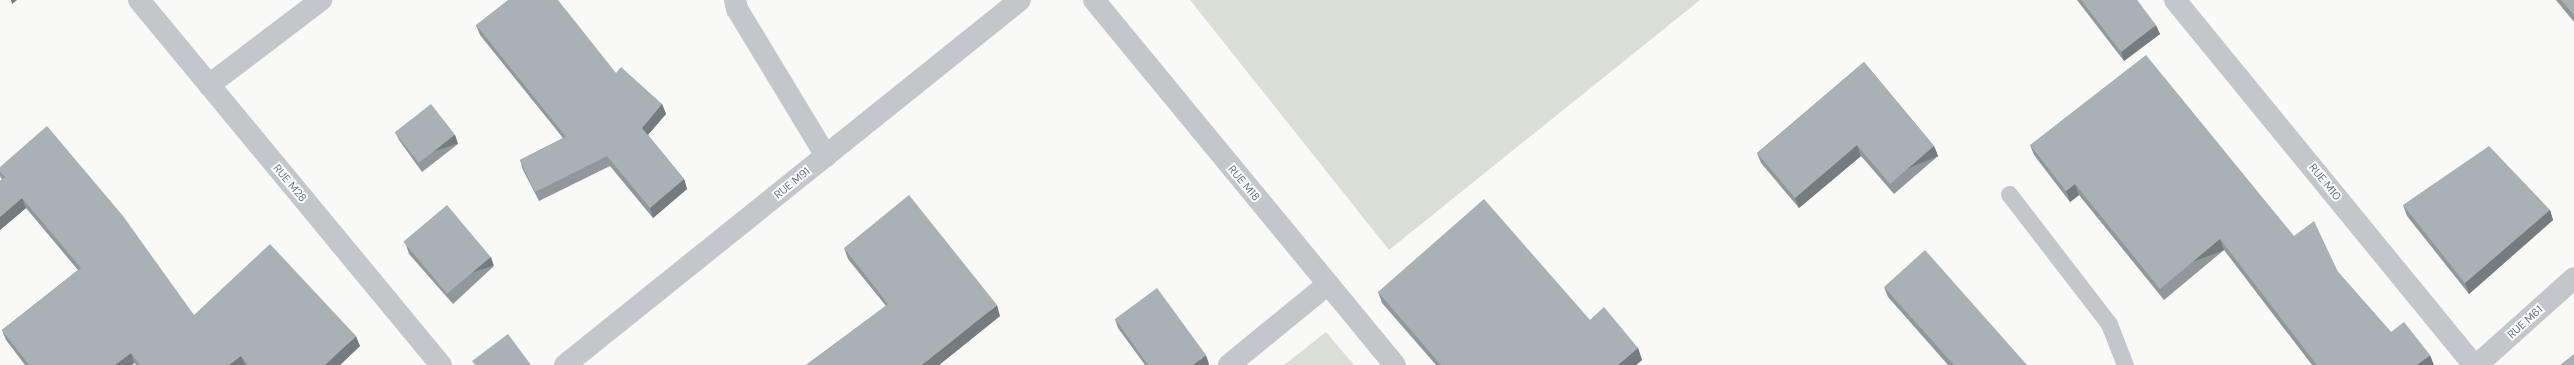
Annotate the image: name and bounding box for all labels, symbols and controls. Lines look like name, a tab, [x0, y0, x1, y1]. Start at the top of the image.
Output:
street label: RUE M10	[2306, 161, 2344, 203]
street label: RUE M28	[270, 162, 310, 204]
street label: RUE M18	[1225, 163, 1263, 203]
street label: RUE M91	[771, 165, 813, 201]
street label: RUE M61	[2505, 303, 2545, 341]

